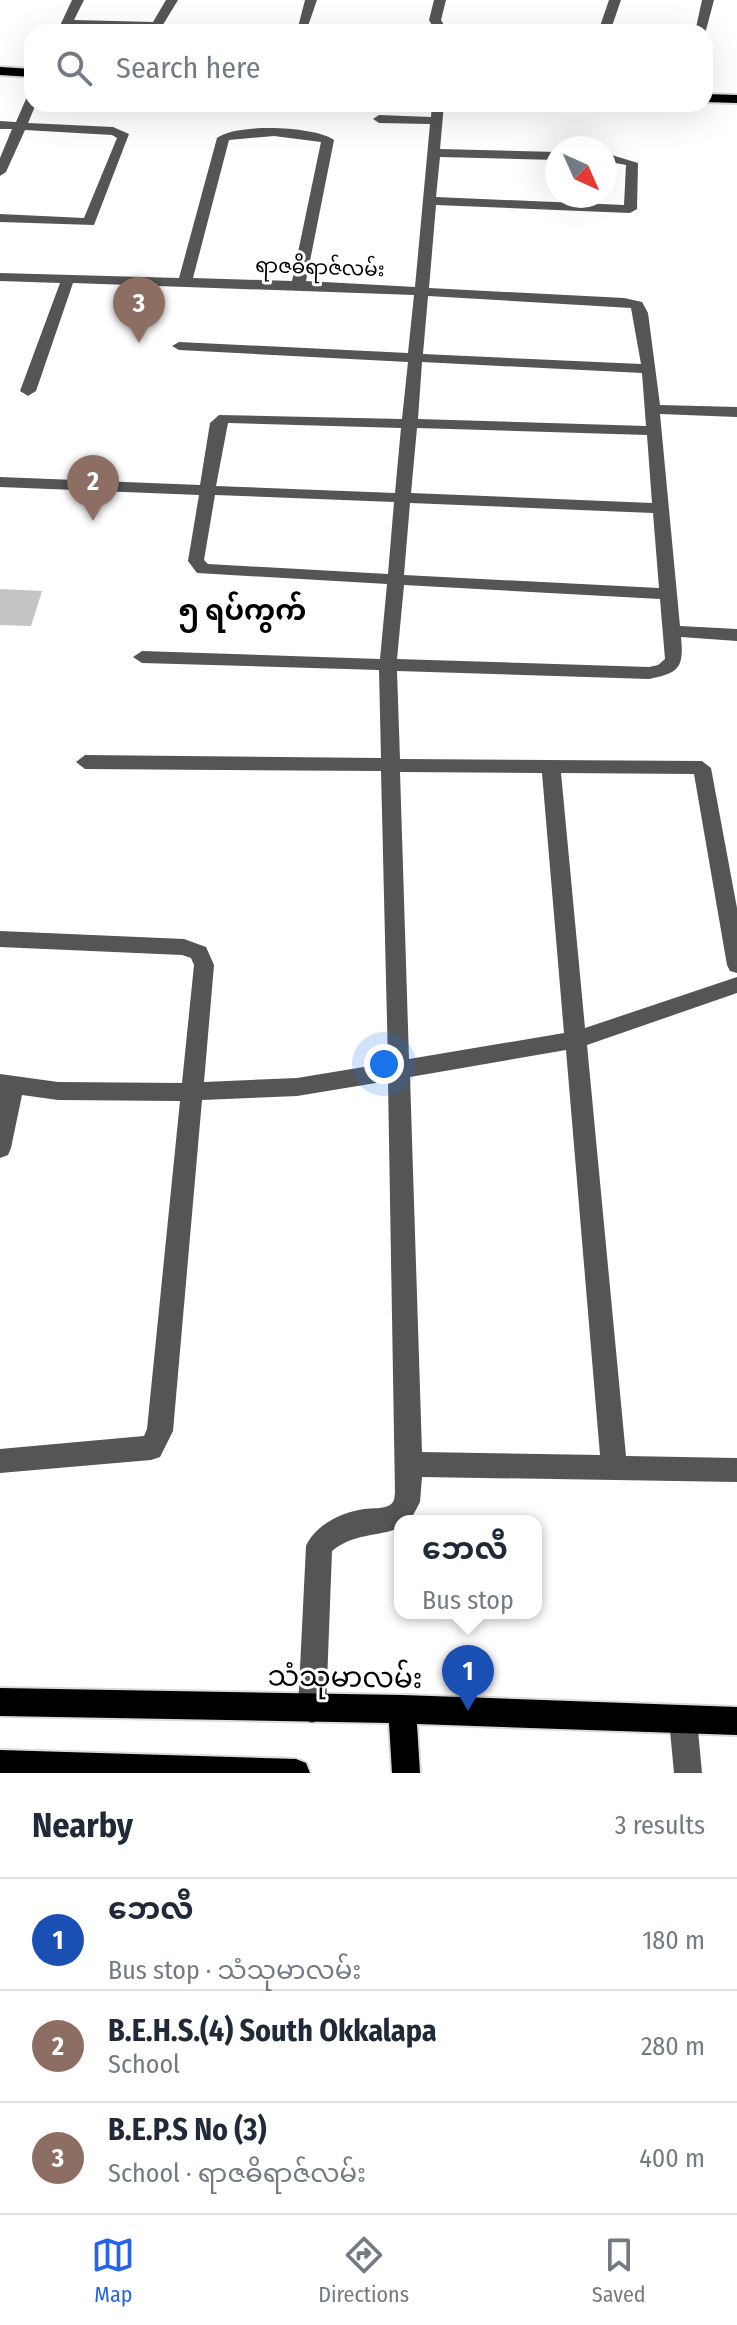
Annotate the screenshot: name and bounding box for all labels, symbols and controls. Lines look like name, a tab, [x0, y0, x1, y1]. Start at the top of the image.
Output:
search box	[24, 24, 713, 112]
icon: search	[52, 46, 96, 90]
text: Search here	[116, 50, 261, 86]
north arrow	[545, 136, 617, 208]
street label: ရာဇဓိရာဇ်လမ်း	[255, 251, 385, 285]
pin: 3	[113, 277, 165, 343]
pin: 2	[67, 455, 119, 521]
district label: ၅ ရပ်ကွက်	[178, 591, 306, 633]
your location	[364, 1044, 404, 1084]
popup	[394, 1515, 542, 1619]
text: ဘေလီ	[422, 1531, 508, 1567]
text: Bus stop	[422, 1585, 514, 1616]
pin: 1	[442, 1645, 494, 1711]
street label: သံသုမာလမ်း	[267, 1657, 423, 1701]
text: Nearby	[32, 1805, 133, 1846]
text: 3 results	[615, 1810, 705, 1841]
text: ဘေလီ	[108, 1891, 194, 1927]
text: 1	[53, 1925, 64, 1956]
text: 180 m	[642, 1925, 705, 1956]
text: Bus stop · သံသုမာလမ်း	[108, 1955, 361, 1986]
text: B.E.H.S.(4) South Okkalapa	[108, 2013, 437, 2049]
text: 2	[52, 2031, 64, 2062]
text: 280 m	[641, 2031, 705, 2062]
text: School	[108, 2049, 180, 2080]
text: B.E.P.S No (3)	[108, 2112, 267, 2148]
text: 3	[52, 2143, 64, 2174]
text: 400 m	[639, 2143, 705, 2174]
text: School · ရာဇဓိရာဇ်လမ်း	[108, 2158, 366, 2189]
tab: Map	[91, 2233, 135, 2308]
tab: Directions	[318, 2233, 409, 2308]
tab: Saved	[592, 2233, 646, 2308]

